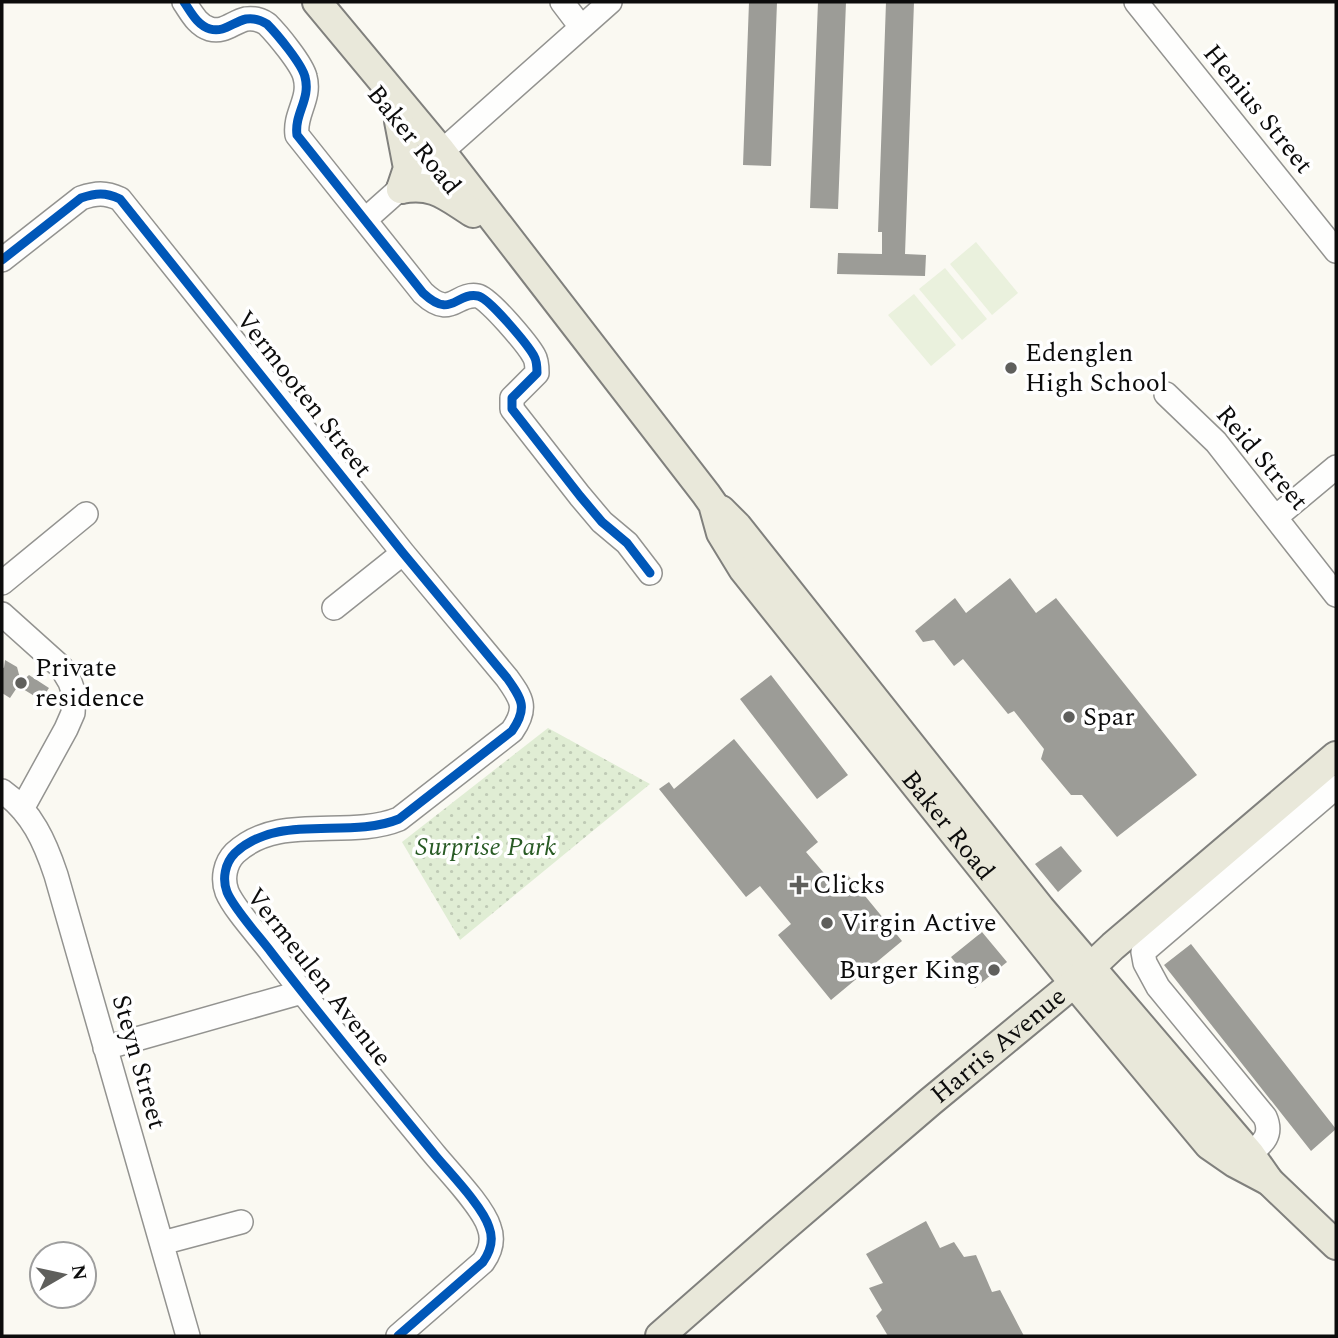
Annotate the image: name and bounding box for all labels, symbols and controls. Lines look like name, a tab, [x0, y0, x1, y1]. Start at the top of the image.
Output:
street label: Henius Street	[1193, 35, 1323, 183]
street label: Baker Road	[357, 76, 471, 204]
street label: Vermooten Street	[226, 302, 382, 486]
place label: Edenglen High School	[1025, 333, 1168, 403]
marker: Edenglen High School	[1003, 360, 1019, 376]
street label: Reid Street	[1206, 396, 1318, 520]
place label: Private residence	[35, 648, 145, 718]
marker: Private residence	[13, 675, 29, 691]
place label: Spar	[1083, 697, 1135, 737]
marker: Spar	[1061, 709, 1077, 725]
street label: Baker Road	[891, 761, 1005, 889]
park label: Surprise Park	[416, 827, 556, 867]
place label: Clicks	[813, 865, 885, 905]
marker: Clicks	[791, 877, 807, 893]
street label: Vermeulen Avenue	[236, 879, 402, 1075]
place label: Virgin Active	[841, 903, 997, 943]
marker: Virgin Active	[819, 915, 835, 931]
place label: Burger King	[839, 950, 980, 990]
marker: Burger King	[986, 962, 1002, 978]
street label: Harris Avenue	[922, 977, 1075, 1114]
street label: Steyn Street	[101, 990, 177, 1134]
north arrow	[28, 1240, 98, 1310]
text: N	[63, 1263, 94, 1283]

